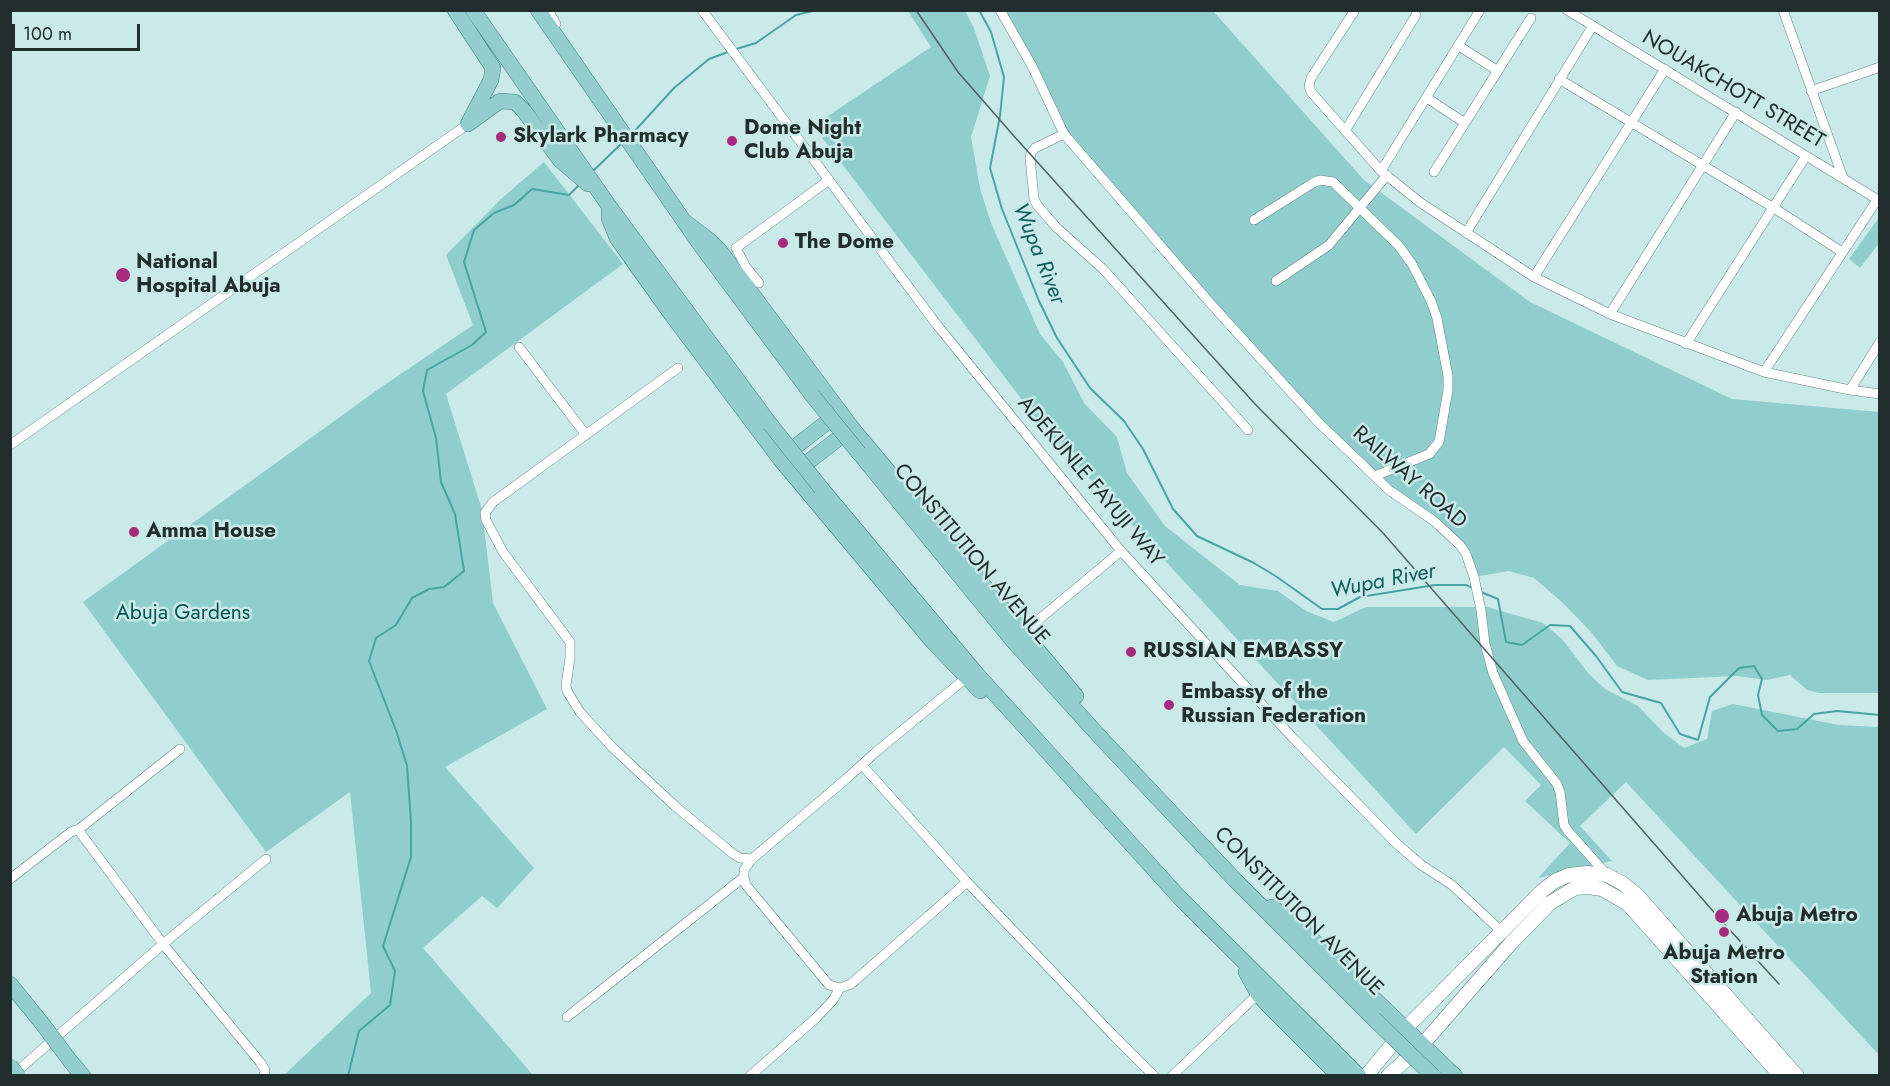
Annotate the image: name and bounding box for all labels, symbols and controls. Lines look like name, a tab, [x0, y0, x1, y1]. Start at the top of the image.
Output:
scale bar	[15, 12, 142, 50]
text: 100 m	[23, 21, 72, 47]
street label: NOUAKCHOTT STREET	[1637, 26, 1829, 154]
place label: Dome Night Club Abuja	[744, 116, 861, 166]
place label: Skylark Pharmacy	[513, 124, 688, 150]
marker: Skylark Pharmacy	[494, 130, 508, 144]
marker: Dome Night Club Abuja	[725, 134, 739, 148]
water label: Wupa River	[1006, 200, 1070, 308]
place label: The Dome	[795, 230, 894, 256]
marker: The Dome	[776, 236, 790, 250]
place label: National Hospital Abuja	[136, 250, 281, 300]
marker: National Hospital Abuja	[114, 266, 132, 284]
street label: ADEKUNLE FAYUJI WAY	[1012, 392, 1168, 572]
street label: RAILWAY ROAD	[1347, 422, 1471, 534]
street label: CONSTITUTION AVENUE	[888, 459, 1054, 651]
place label: Amma House	[146, 519, 276, 545]
marker: Amma House	[127, 525, 141, 539]
water label: Wupa River	[1328, 559, 1438, 605]
park label: Abuja Gardens	[116, 601, 250, 627]
place label: RUSSIAN EMBASSY	[1143, 639, 1343, 665]
marker: RUSSIAN EMBASSY	[1124, 645, 1138, 659]
place label: Embassy of the Russian Federation	[1181, 680, 1366, 730]
marker: Embassy of the Russian Federation	[1162, 698, 1176, 712]
street label: CONSTITUTION AVENUE	[1208, 822, 1388, 1002]
place label: Abuja Metro	[1736, 903, 1858, 929]
marker: Abuja Metro	[1713, 907, 1731, 925]
marker: Abuja Metro Station	[1717, 925, 1731, 939]
place label: Abuja Metro Station	[1663, 941, 1785, 991]

